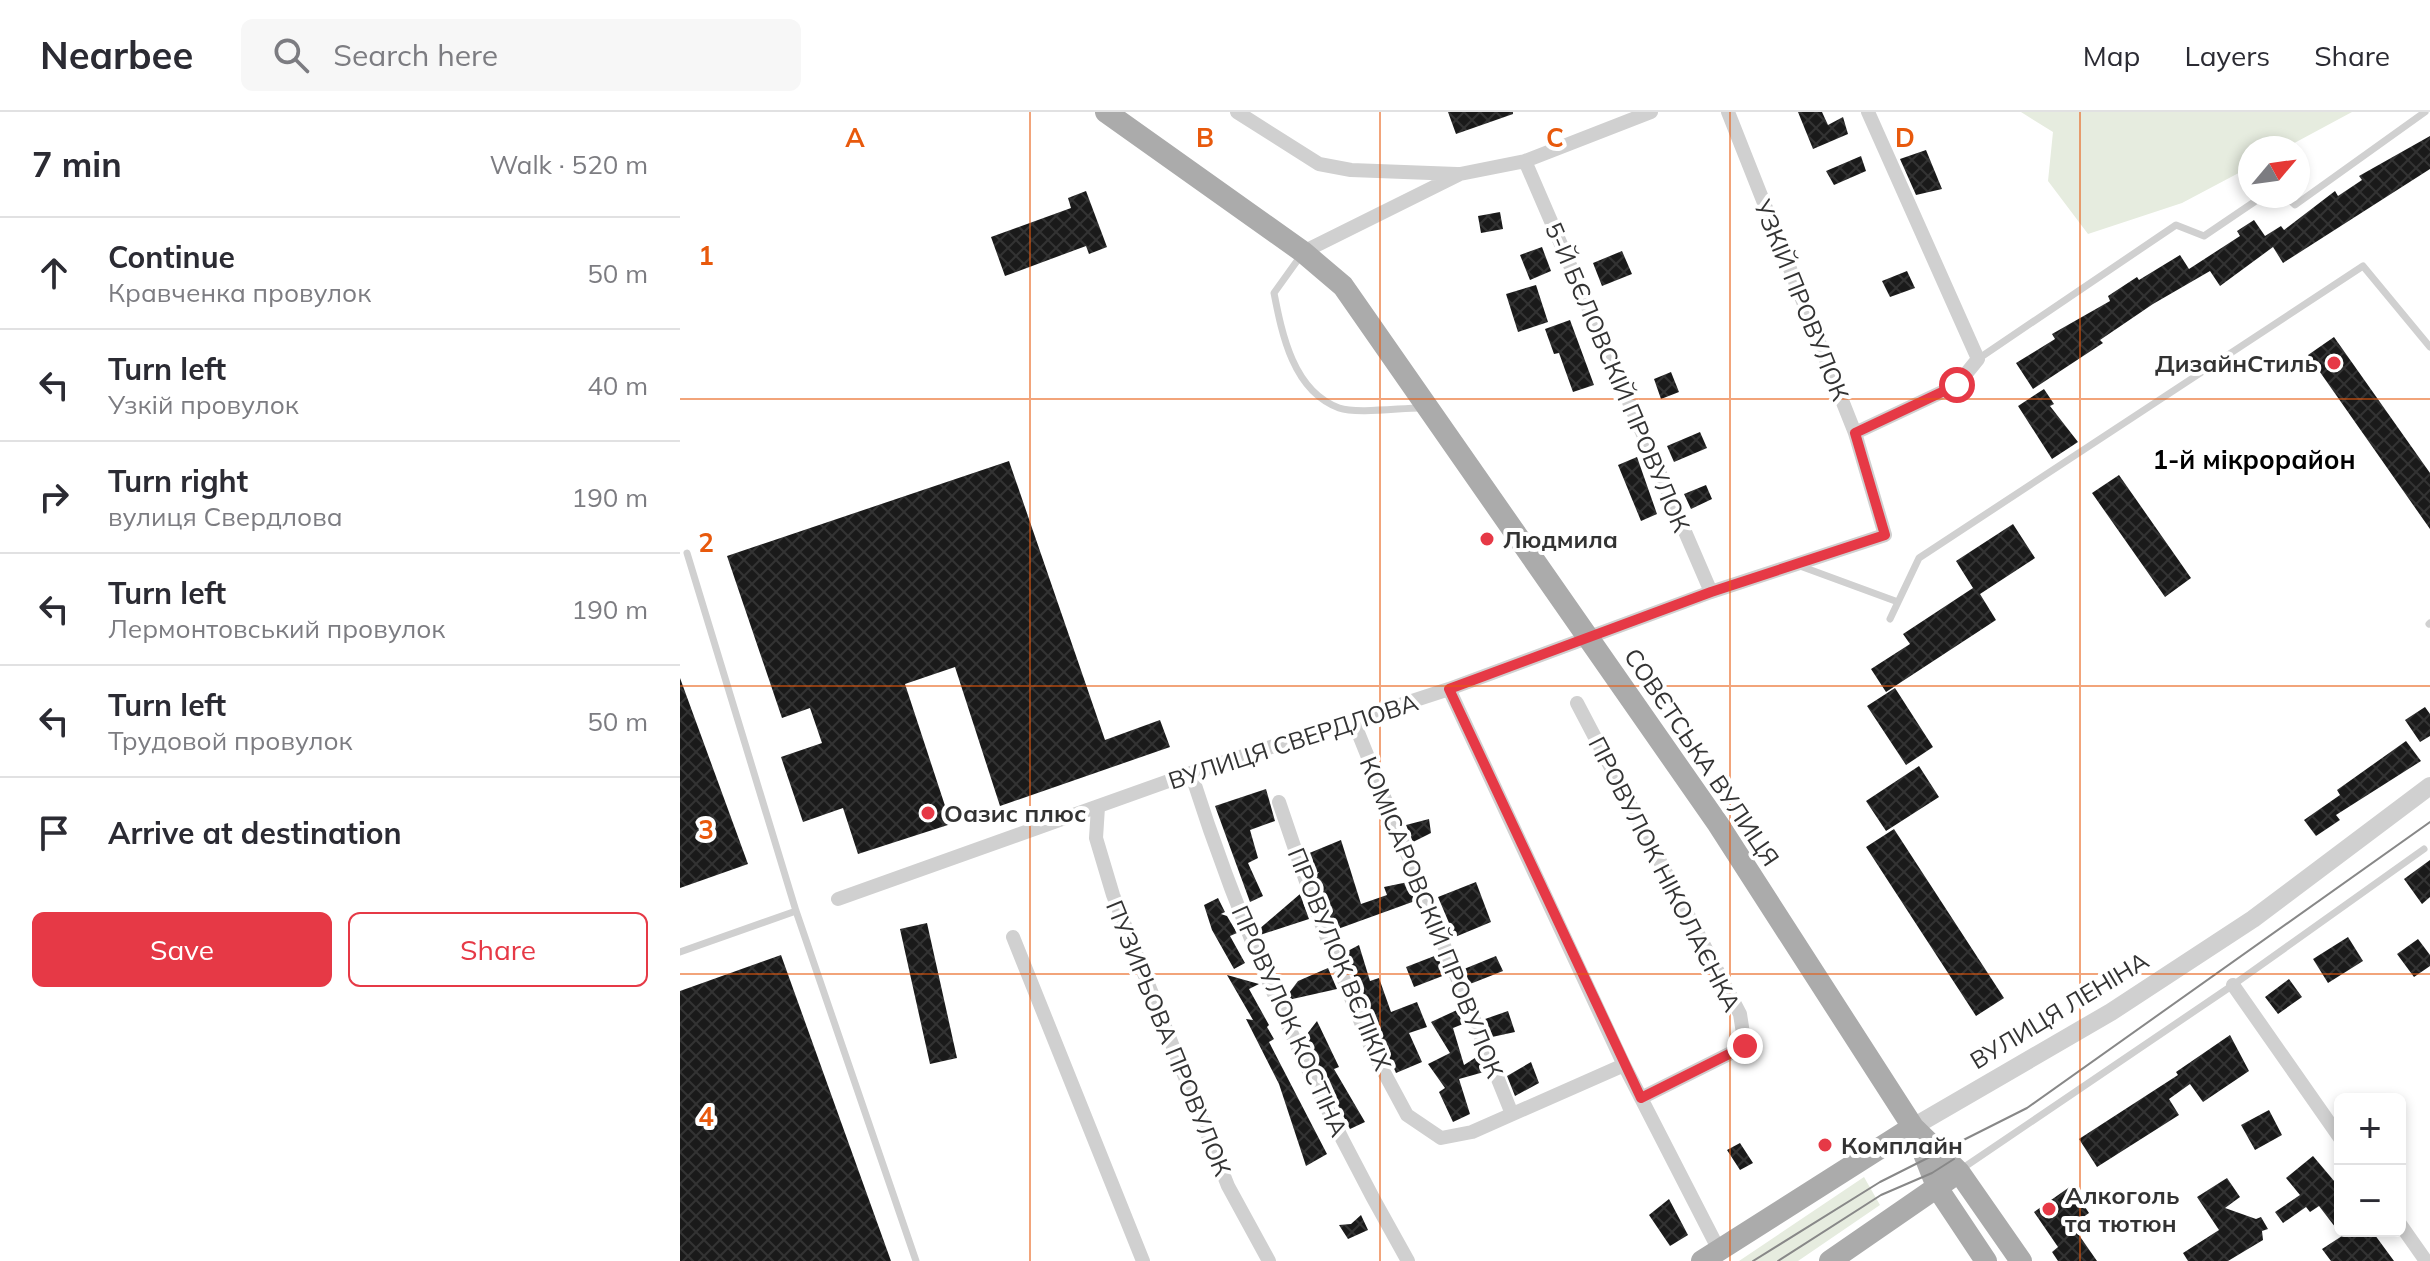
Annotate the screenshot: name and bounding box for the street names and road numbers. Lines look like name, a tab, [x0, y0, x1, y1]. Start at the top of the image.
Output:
street label: УЗКІЙ ПРОВУЛОК	[1748, 194, 1856, 405]
street label: 5-Й БЄЛОВСКІЙ ПРОВУЛОК	[1539, 218, 1697, 537]
street label: СОВЄТСЬКА ВУЛИЦЯ	[1618, 642, 1786, 872]
street label: ВУЛИЦЯ СВЕРДЛОВА	[1164, 686, 1422, 796]
street label: ПРОВУЛОК НІКОЛАЄНКА	[1582, 731, 1748, 1017]
street label: КОМІСАРОВСКІЙ ПРОВУЛОК	[1354, 752, 1510, 1082]
street label: ПРОВУЛОК ВЄЛІКІХ	[1282, 843, 1399, 1075]
street label: ПУЗИРЬОВА ПРОВУЛОК	[1100, 896, 1238, 1180]
street label: ПРОВУЛОК КОСТІНА	[1226, 901, 1355, 1141]
street label: ВУЛИЦЯ ЛЕНІНА	[1964, 945, 2154, 1075]

